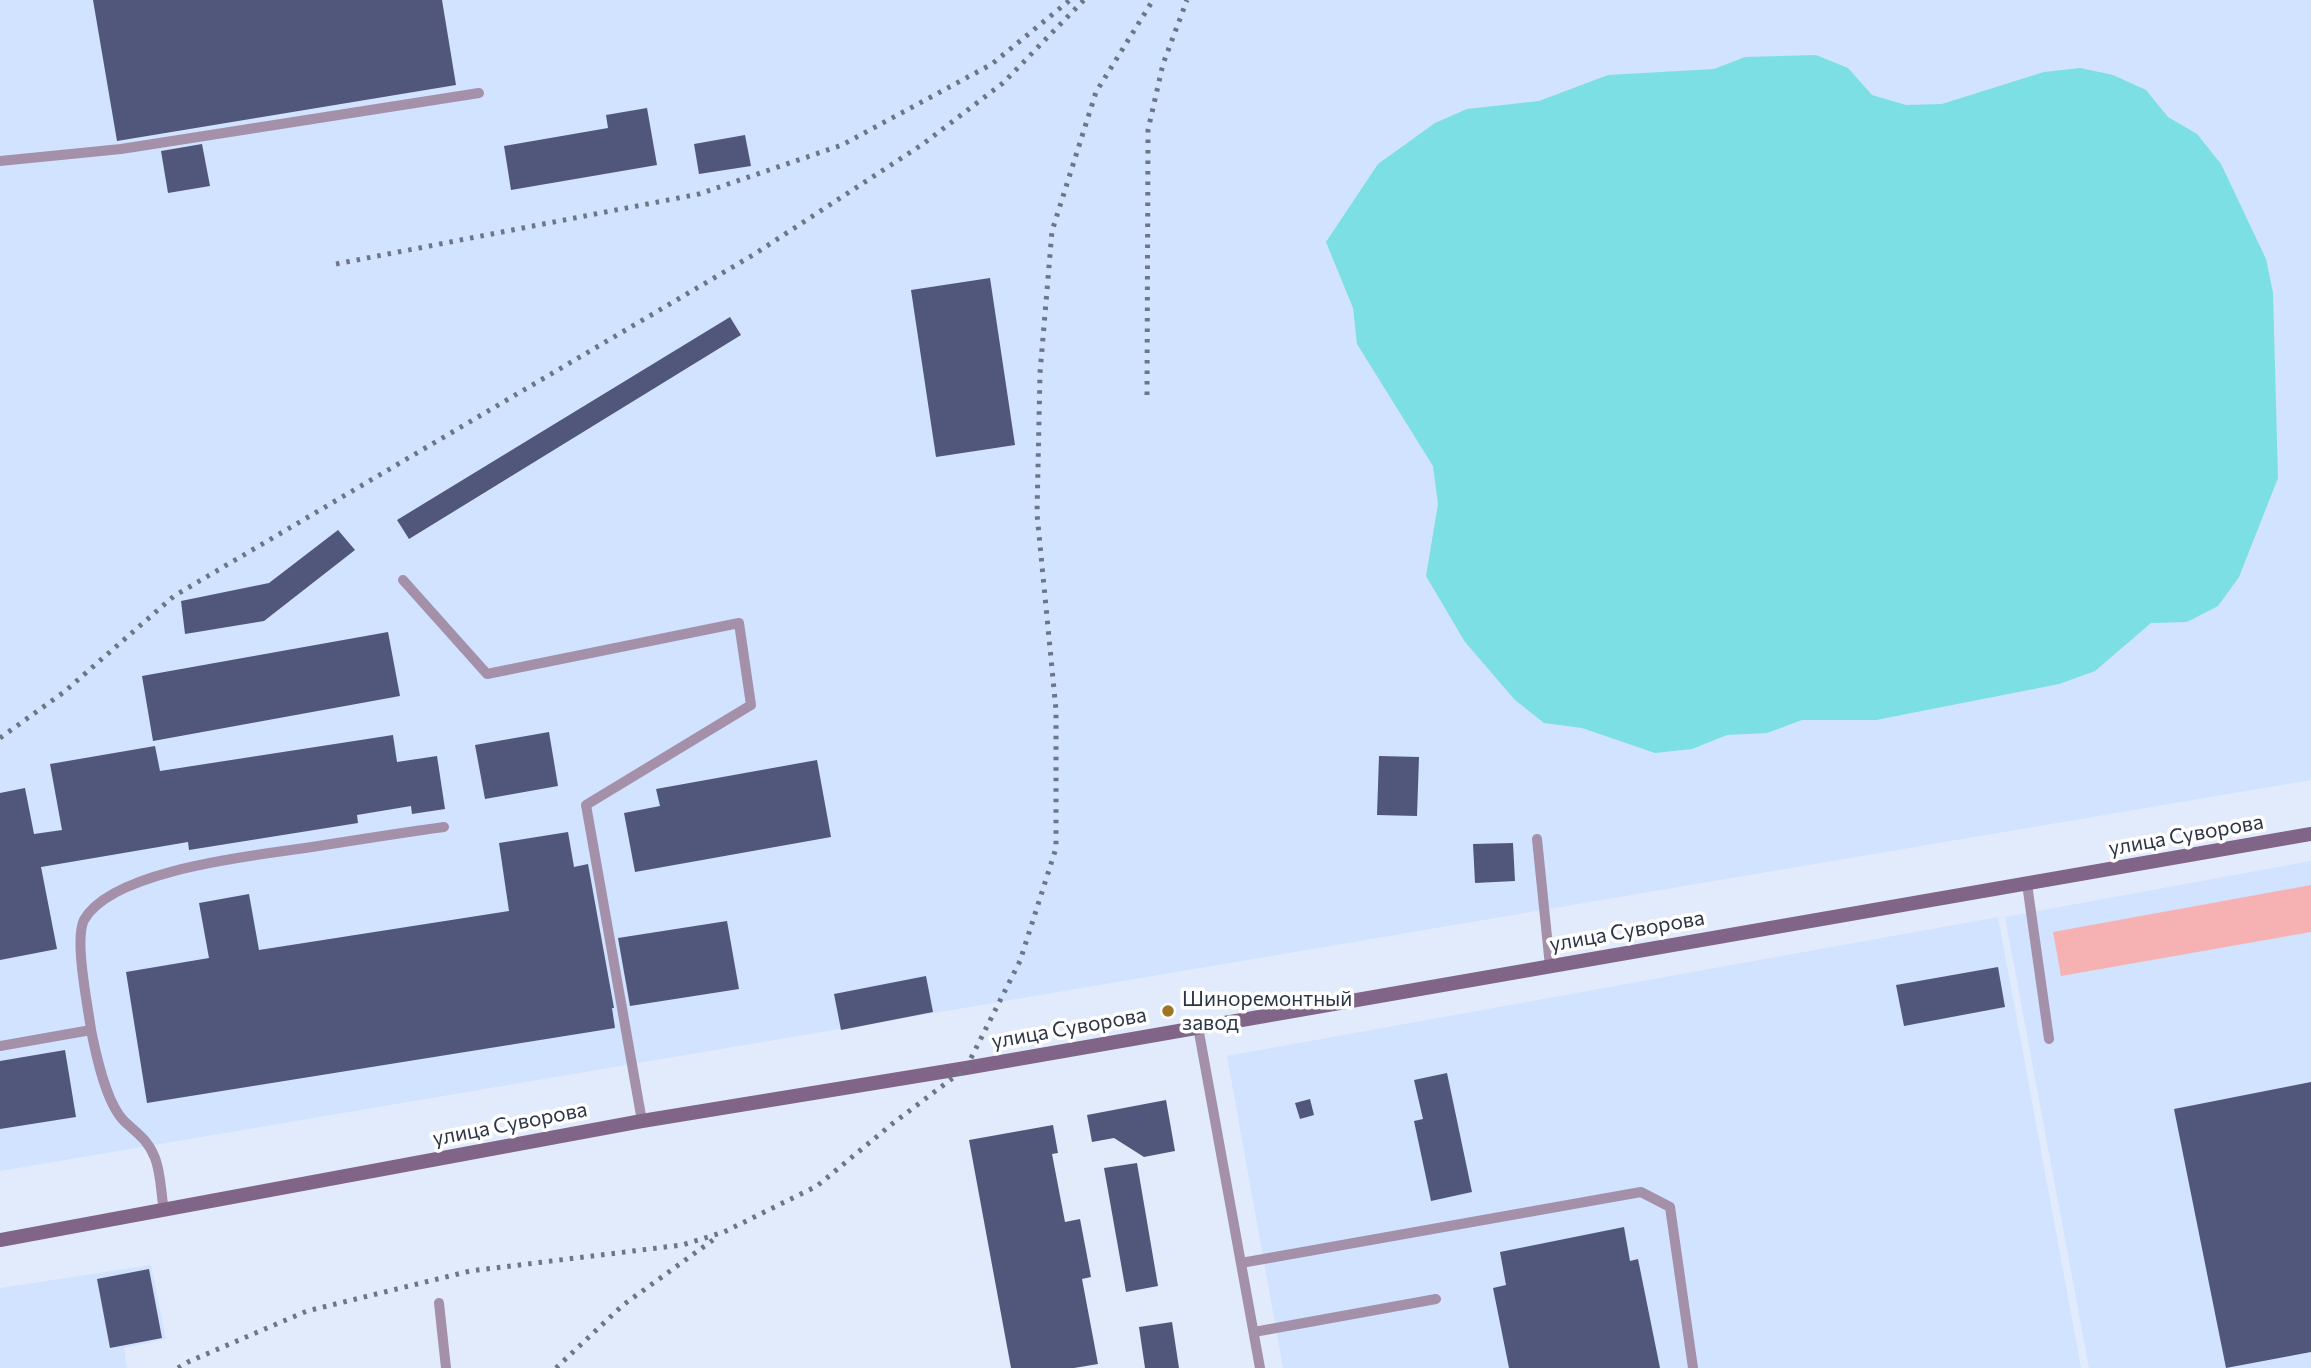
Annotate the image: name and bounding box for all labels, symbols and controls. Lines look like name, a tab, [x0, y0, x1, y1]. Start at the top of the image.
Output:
street label: улица Суворова	[2107, 809, 2265, 861]
street label: улица Суворова	[1548, 905, 1706, 957]
place label: Шиноремонтный завод	[1182, 986, 1352, 1036]
street label: улица Суворова	[990, 1002, 1148, 1054]
marker: Шиноремонтный завод	[1160, 1003, 1176, 1019]
street label: улица Суворова	[431, 1097, 589, 1151]

